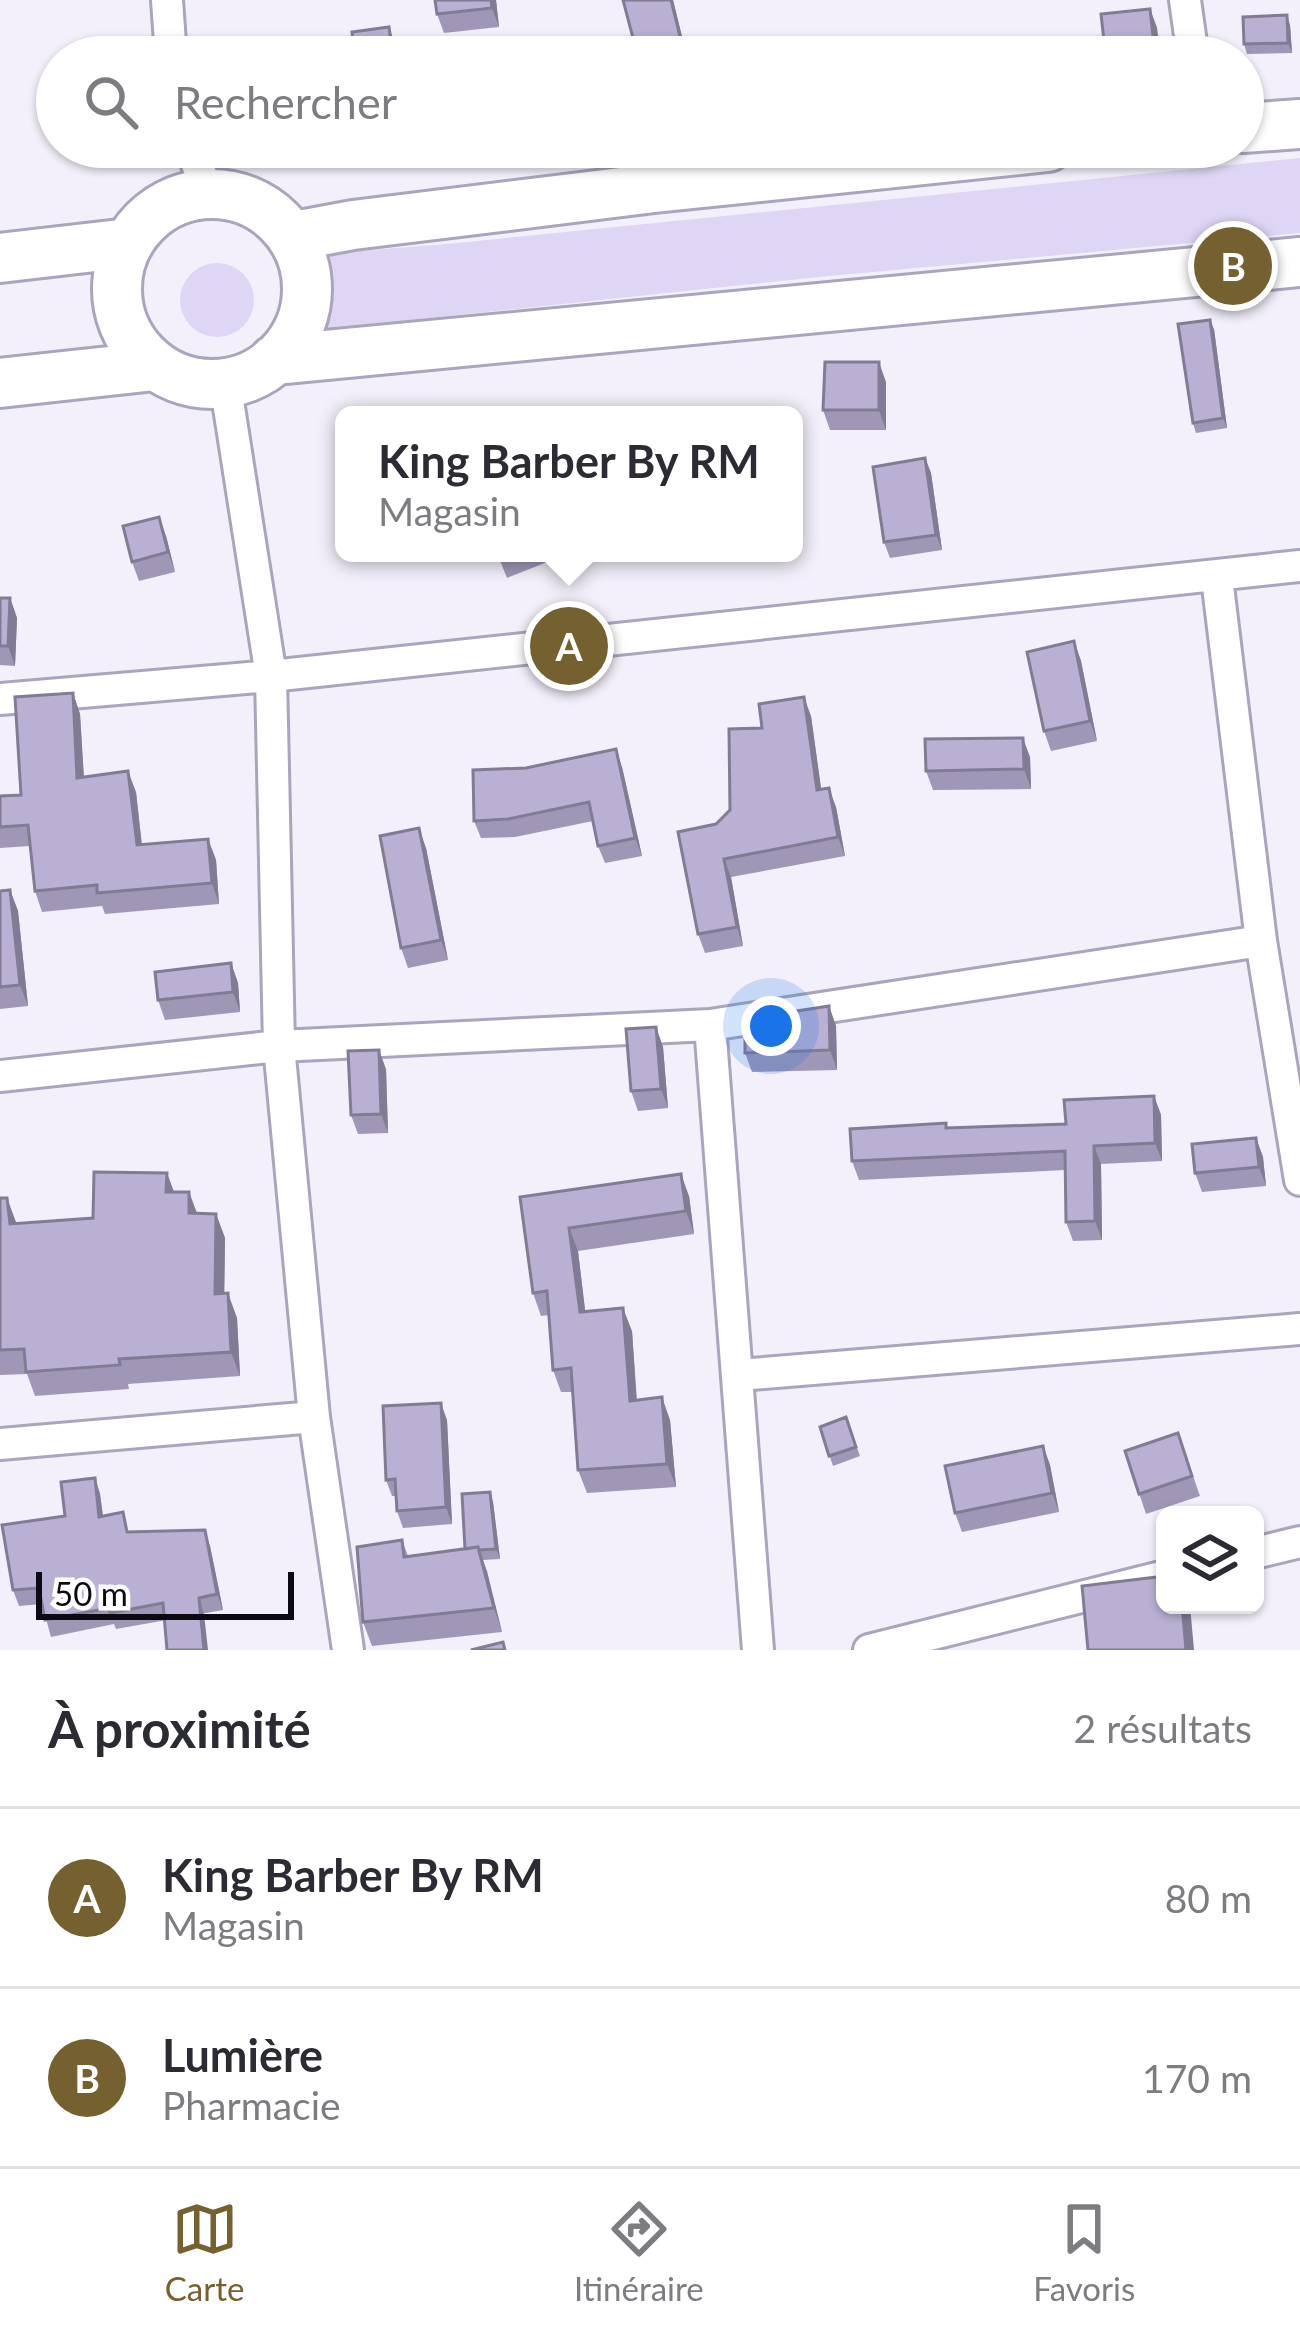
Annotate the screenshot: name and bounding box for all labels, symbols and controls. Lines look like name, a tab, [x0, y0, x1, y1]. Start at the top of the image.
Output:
search box	[36, 36, 1264, 168]
icon: search	[78, 69, 144, 135]
text: Rechercher	[174, 75, 397, 129]
pin: B	[1194, 221, 1272, 311]
popup	[335, 406, 803, 562]
text: King Barber By RM	[378, 434, 760, 488]
text: Magasin	[378, 488, 521, 534]
pin: A	[530, 601, 608, 691]
your location	[741, 996, 801, 1056]
map controls	[1156, 1506, 1264, 1614]
button: layers	[1156, 1506, 1264, 1614]
scale bar	[36, 1566, 294, 1619]
text: 50 m	[54, 1573, 128, 1613]
text: À proximité	[48, 1698, 311, 1759]
text: 2 résultats	[1074, 1705, 1252, 1751]
text: King Barber By RM	[162, 1848, 544, 1902]
text: A	[73, 1875, 101, 1921]
text: 80 m	[1165, 1875, 1252, 1921]
text: Magasin	[162, 1902, 305, 1948]
text: Lumière	[162, 2028, 323, 2082]
text: B	[74, 2055, 100, 2101]
text: 170 m	[1142, 2055, 1252, 2101]
text: Pharmacie	[162, 2082, 341, 2128]
tab: Carte	[165, 2196, 244, 2308]
tab: Itinéraire	[574, 2196, 704, 2308]
tab: Favoris	[1033, 2196, 1135, 2308]

